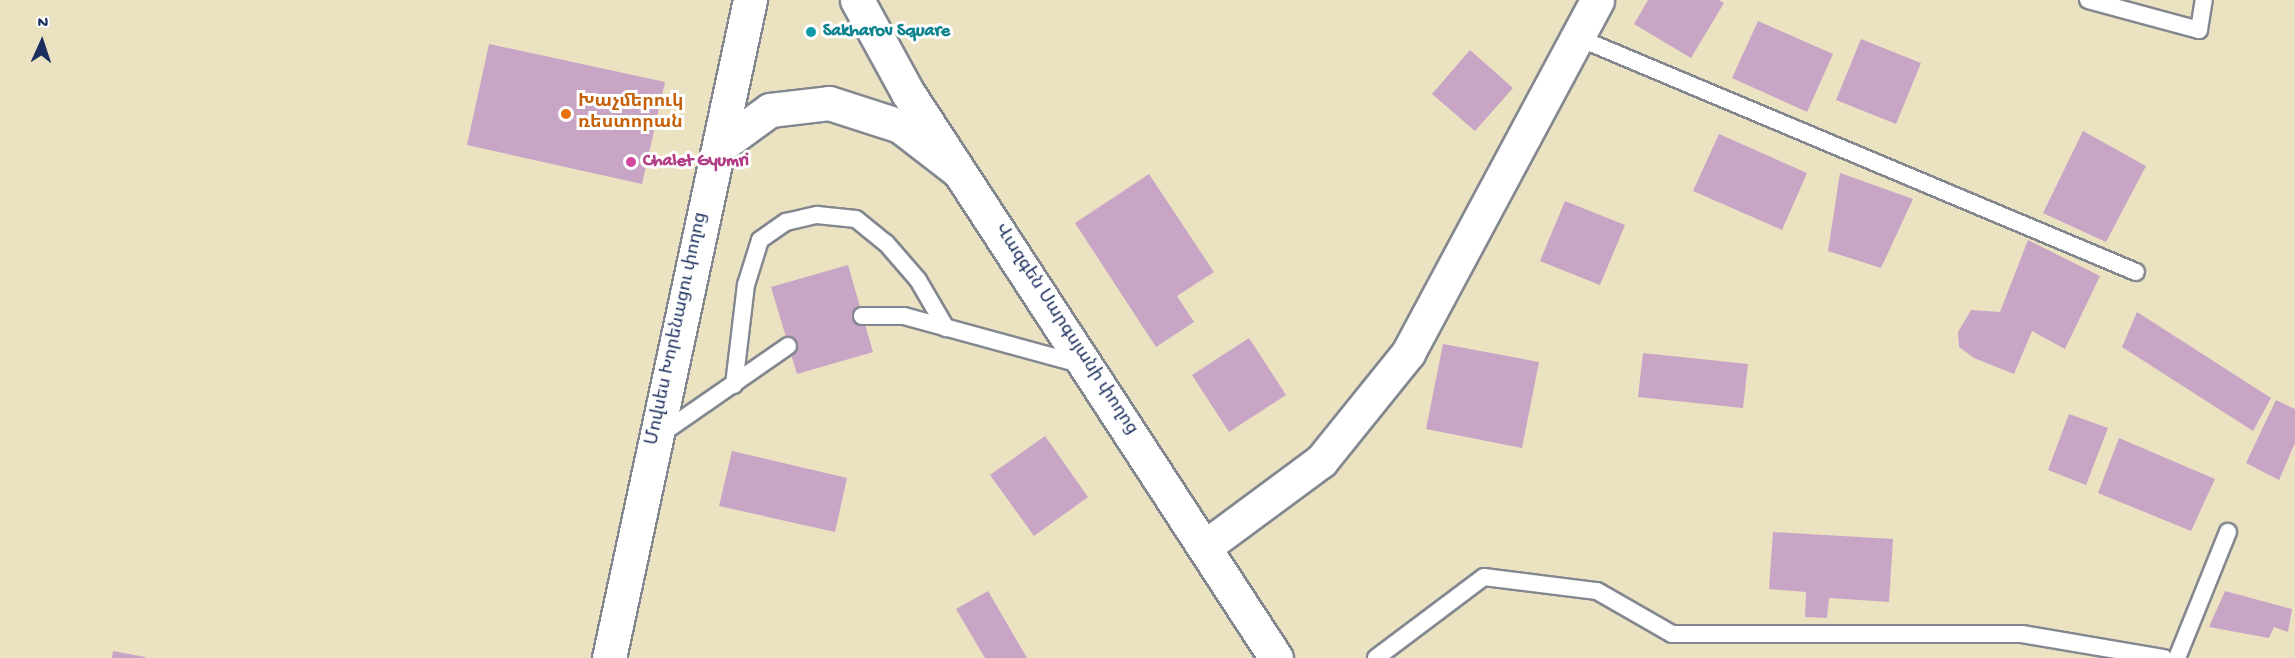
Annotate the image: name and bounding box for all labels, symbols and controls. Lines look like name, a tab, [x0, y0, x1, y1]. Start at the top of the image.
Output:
north arrow	[12, 12, 72, 72]
text: N	[37, 14, 49, 33]
place label: Sakharov Square	[823, 21, 950, 43]
marker: Sakharov Square	[804, 25, 818, 39]
place label: Խաչմերուկ ռեստորան	[578, 93, 683, 136]
marker: Խաչմերուկ ռեստորան	[559, 107, 573, 121]
place label: Chalet Gyumri	[643, 151, 749, 173]
marker: Chalet Gyumri	[624, 155, 638, 169]
street label: Մովսես Խորենացու փողոց	[643, 211, 713, 447]
street label: Վազգեն Սարգսյանի փողոց	[989, 220, 1141, 440]

